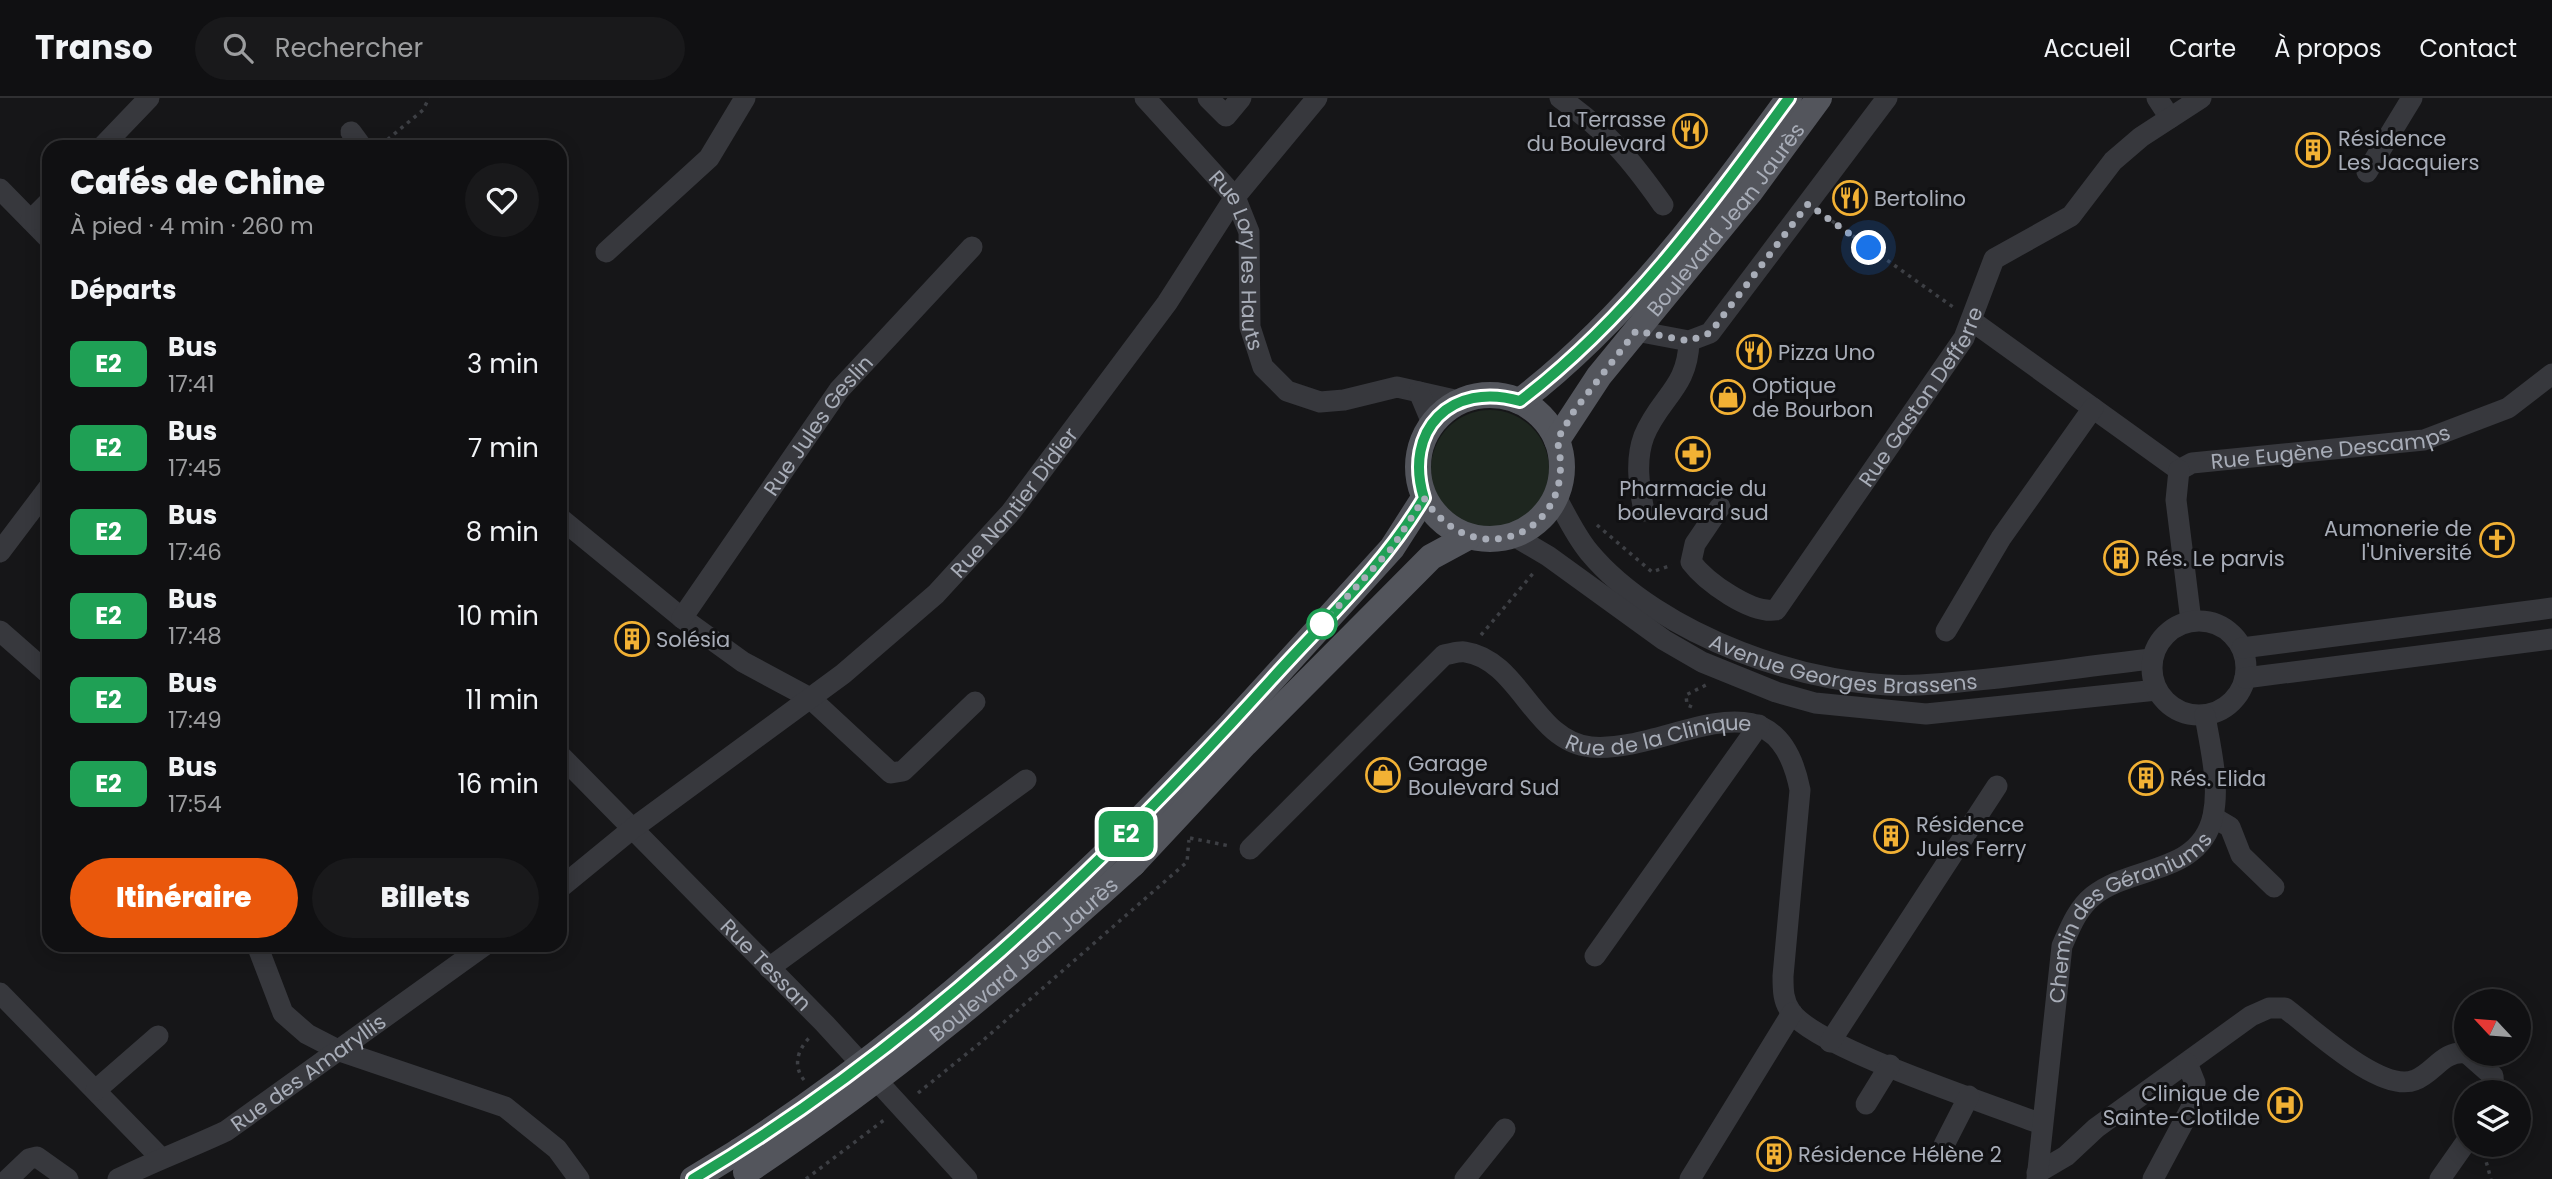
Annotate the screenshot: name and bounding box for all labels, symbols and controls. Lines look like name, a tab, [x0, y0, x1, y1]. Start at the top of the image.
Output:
search box	[195, 17, 685, 80]
text: Transo	[35, 24, 153, 71]
icon: search	[219, 29, 257, 67]
text: Rechercher	[275, 30, 423, 66]
text: Accueil	[2044, 32, 2131, 65]
text: Carte	[2169, 32, 2236, 65]
text: À propos	[2274, 32, 2381, 65]
text: Contact	[2419, 32, 2517, 65]
place label: La Terrasse du Boulevard	[1527, 105, 1666, 158]
restaurant icon: La Terrasse du Boulevard	[1671, 112, 1709, 150]
street label: Boulevard Jean Jaurès	[1640, 116, 1811, 322]
place label: Résidence Les Jacquiers	[2338, 124, 2479, 177]
building icon: Résidence Les Jacquiers	[2294, 131, 2332, 169]
text: Cafés de Chine	[70, 159, 325, 206]
button: heart	[465, 163, 539, 237]
street label: Rue Lory les Hauts	[1203, 164, 1271, 354]
restaurant icon: Bertolino	[1831, 179, 1869, 217]
place label: Bertolino	[1874, 184, 1966, 213]
text: À pied · 4 min · 260 m	[70, 210, 314, 242]
your location	[1851, 230, 1886, 265]
text: Départs	[70, 272, 176, 308]
street label: Rue Gaston Defferre	[1851, 302, 1989, 492]
text: Bus	[168, 329, 217, 365]
restaurant icon: Pizza Uno	[1735, 333, 1773, 371]
place label: Pizza Uno	[1778, 338, 1875, 367]
text: 3 min	[467, 346, 539, 382]
text: E2	[95, 347, 122, 380]
street label: Rue Jules Geslin	[756, 348, 879, 501]
text: 17:41	[168, 368, 215, 400]
place label: Optique de Bourbon	[1752, 371, 1874, 424]
shop icon: Optique de Bourbon	[1709, 378, 1747, 416]
text: Bus	[168, 413, 217, 449]
street label: Rue Eugène Descamps	[2209, 417, 2454, 476]
street label: Rue Nantier Didier	[944, 421, 1084, 584]
text: 7 min	[468, 430, 539, 466]
text: E2	[95, 431, 122, 464]
pharmacy icon: Pharmacie du boulevard sud	[1674, 435, 1712, 473]
text: 17:45	[168, 452, 222, 484]
place label: Pharmacie du boulevard sud	[1617, 474, 1769, 527]
text: Bus	[168, 497, 217, 533]
text: 8 min	[466, 514, 539, 550]
place label: Aumonerie de l'Université	[2324, 514, 2472, 567]
text: E2	[95, 515, 122, 548]
church icon: Aumonerie de l'Université	[2478, 521, 2516, 559]
text: 17:46	[168, 536, 222, 568]
building icon: Rés. Le parvis	[2102, 539, 2140, 577]
place label: Rés. Le parvis	[2146, 544, 2285, 573]
text: Bus	[168, 581, 217, 617]
text: 10 min	[458, 598, 539, 634]
text: E2	[95, 599, 122, 632]
unlabelled marker	[1307, 609, 1337, 639]
text: 17:48	[168, 620, 222, 652]
building icon: Solésia	[613, 620, 651, 658]
place label: Solésia	[656, 625, 730, 654]
street label: Avenue Georges Brassens	[1705, 626, 1979, 700]
text: Bus	[168, 665, 217, 701]
text: 11 min	[466, 682, 539, 718]
text: E2	[95, 683, 122, 716]
text: 17:49	[168, 704, 222, 736]
street label: Rue de la Clinique	[1561, 707, 1753, 762]
text: Bus	[168, 749, 217, 785]
place label: Garage Boulevard Sud	[1408, 749, 1560, 802]
shop icon: Garage Boulevard Sud	[1364, 756, 1402, 794]
building icon: Rés. Elida	[2127, 759, 2165, 797]
place label: Rés. Elida	[2170, 764, 2266, 793]
text: 16 min	[457, 766, 539, 802]
text: E2	[95, 767, 122, 800]
text: 17:54	[168, 788, 222, 820]
place label: Résidence Jules Ferry	[1916, 810, 2027, 863]
line badge: E2	[1094, 811, 1158, 857]
text: E2	[1113, 817, 1139, 850]
building icon: Résidence Jules Ferry	[1872, 817, 1910, 855]
street label: Chemin des Géraniums	[2041, 826, 2218, 1005]
button: Itinéraire	[70, 858, 298, 938]
button: Billets	[312, 858, 539, 938]
street label: Boulevard Jean Jaurès	[923, 870, 1124, 1048]
street label: Rue Tessan	[714, 912, 818, 1017]
north arrow	[2454, 989, 2530, 1066]
map controls	[2454, 989, 2531, 1157]
street label: Rue des Amaryllis	[224, 1007, 391, 1138]
place label: Clinique de Sainte-Clotilde	[2103, 1079, 2260, 1132]
button: layers	[2454, 1080, 2531, 1157]
hospital icon: Clinique de Sainte-Clotilde	[2266, 1086, 2304, 1124]
building icon: Résidence Hélène 2	[1755, 1135, 1793, 1173]
place label: Résidence Hélène 2	[1798, 1140, 2002, 1169]

